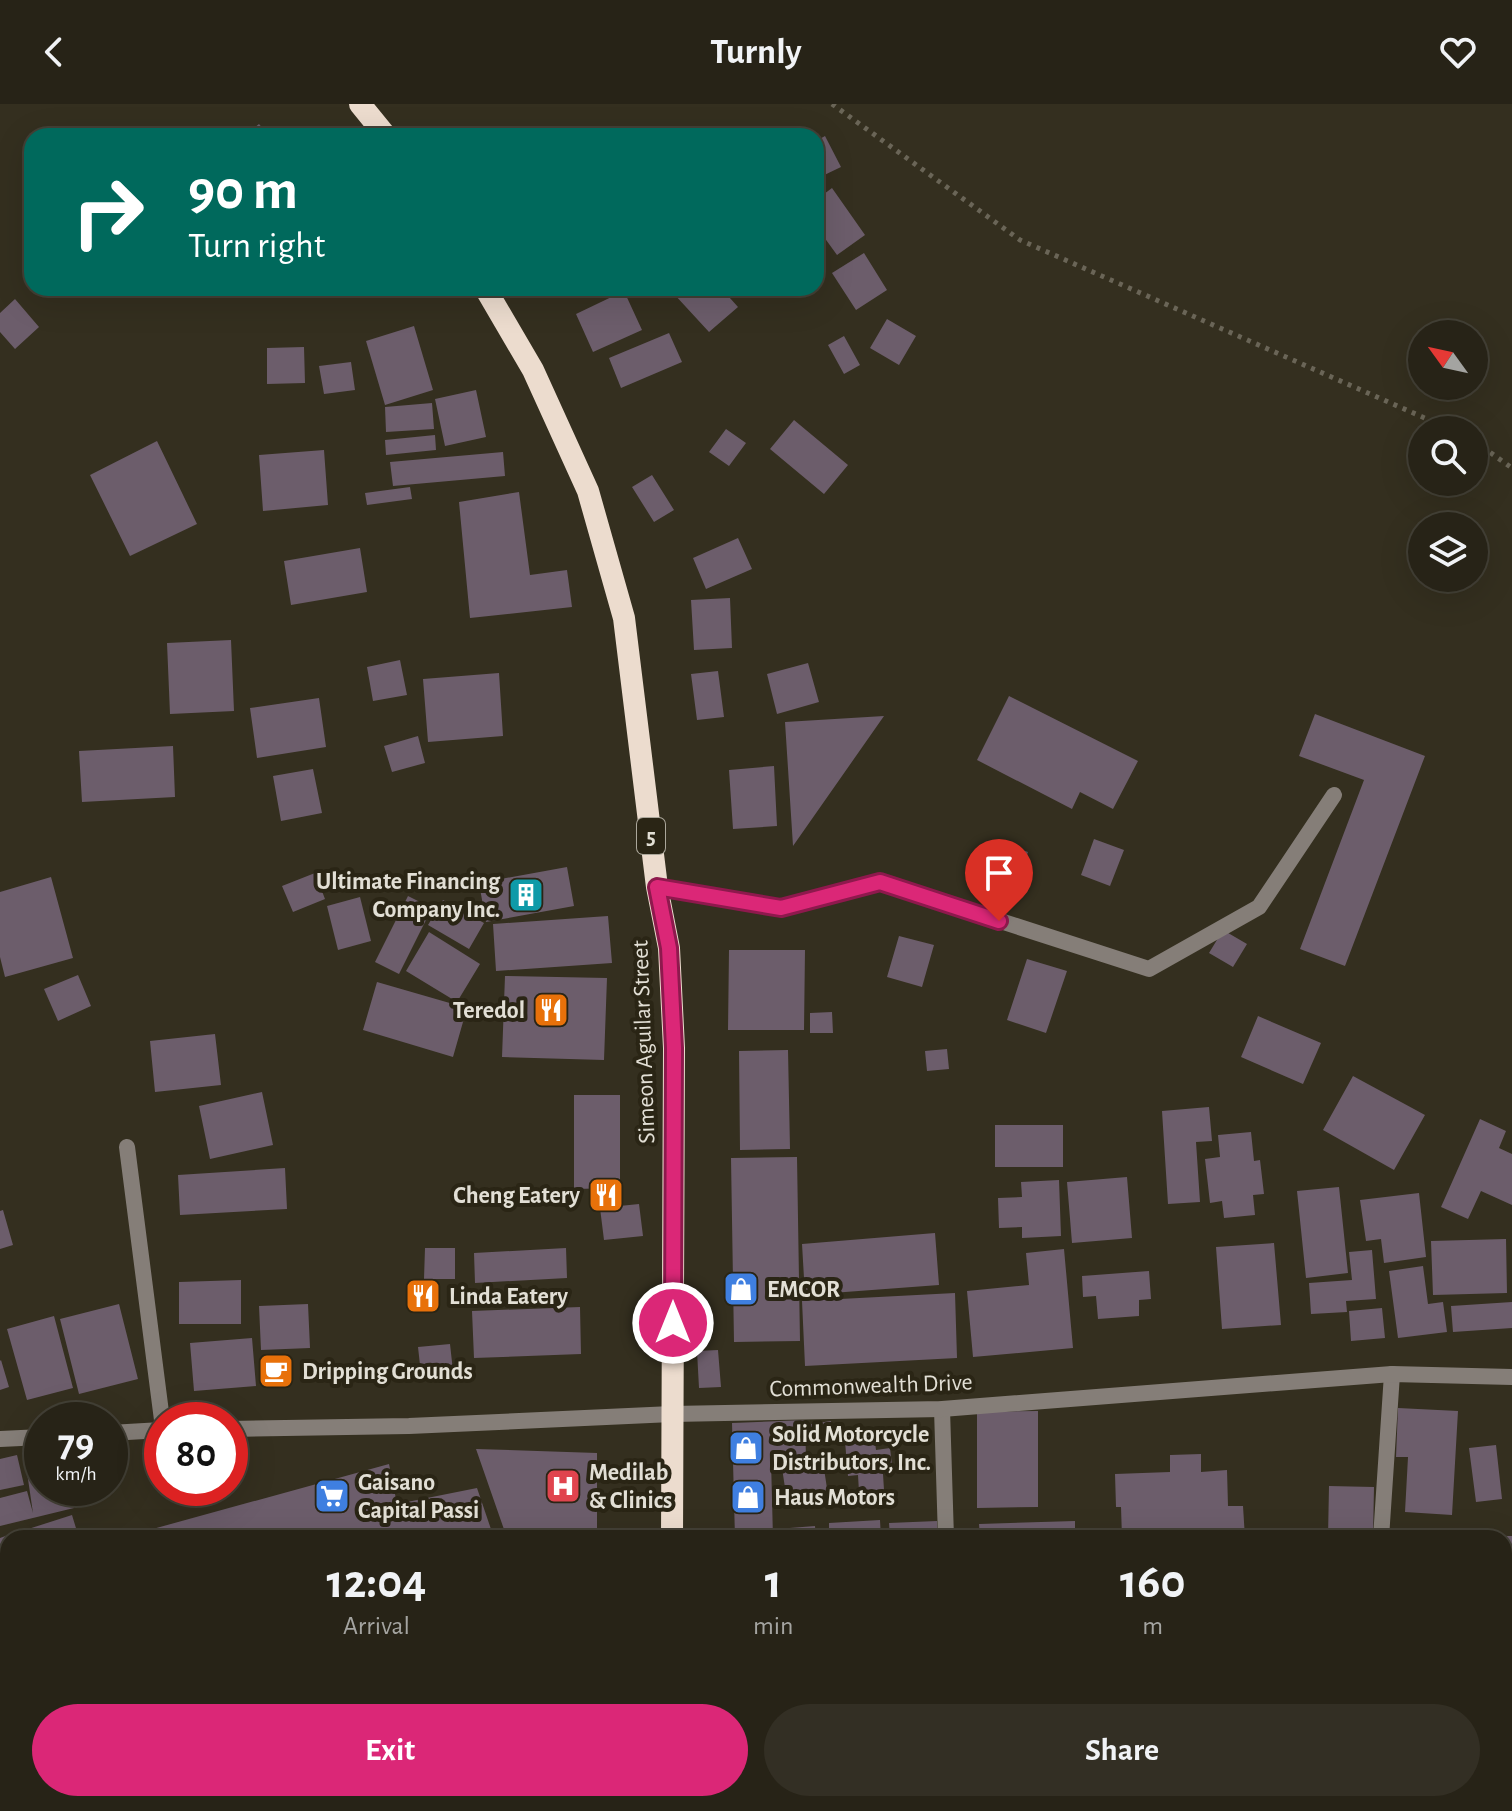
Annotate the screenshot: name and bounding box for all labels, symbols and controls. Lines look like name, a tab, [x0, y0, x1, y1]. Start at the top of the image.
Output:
icon: back	[32, 30, 76, 74]
icon: heart	[1436, 30, 1480, 74]
text: Turnly	[710, 34, 802, 70]
icon: right	[56, 160, 160, 264]
text: 90 m	[188, 163, 298, 219]
text: Turn right	[188, 228, 325, 264]
north arrow	[1408, 320, 1488, 400]
map controls	[1408, 320, 1488, 592]
button: search	[1408, 416, 1488, 496]
button: layers	[1408, 512, 1488, 592]
road number: 5	[637, 818, 665, 854]
pin	[965, 839, 1033, 921]
icon: arrive	[977, 851, 1021, 895]
place label: Ultimate Financing Company Inc.	[316, 870, 501, 922]
building icon: Ultimate Financing Company Inc.	[507, 876, 545, 914]
street label: Simeon Aguilar Street	[628, 939, 660, 1144]
restaurant icon: Teredol	[532, 991, 570, 1029]
place label: Teredol	[453, 999, 525, 1023]
restaurant icon: Cheng Eatery	[587, 1176, 625, 1214]
place label: Cheng Eatery	[453, 1184, 580, 1208]
shop icon: EMCOR	[722, 1270, 760, 1308]
restaurant icon: Linda Eatery	[404, 1277, 442, 1315]
place label: EMCOR	[767, 1278, 840, 1302]
position arrow	[631, 1281, 715, 1365]
place label: Linda Eatery	[449, 1285, 568, 1309]
cafe icon: Dripping Grounds	[257, 1352, 295, 1390]
place label: Dripping Grounds	[302, 1360, 473, 1384]
street label: Commonwealth Drive	[769, 1370, 973, 1402]
speed limit sign: 80	[144, 1402, 248, 1506]
place label: Solid Motorcycle Distributors, Inc.	[772, 1423, 931, 1475]
text: 79	[58, 1424, 94, 1464]
shop icon: Solid Motorcycle Distributors, Inc.	[727, 1429, 765, 1467]
place label: Medilab & Clinics	[589, 1461, 672, 1513]
text: km/h	[55, 1464, 97, 1484]
hospital icon: Medilab & Clinics	[544, 1467, 582, 1505]
place label: Gaisano Capital Passi	[358, 1471, 479, 1523]
supermarket icon: Gaisano Capital Passi	[313, 1477, 351, 1515]
shop icon: Haus Motors	[729, 1478, 767, 1516]
place label: Haus Motors	[774, 1486, 895, 1510]
text: 12:04	[326, 1559, 427, 1607]
text: 1	[765, 1559, 782, 1607]
text: 160	[1120, 1559, 1186, 1607]
text: Arrival	[343, 1613, 410, 1639]
text: min	[753, 1613, 794, 1639]
text: m	[1142, 1613, 1163, 1639]
button: Exit	[32, 1704, 748, 1796]
button: Share	[764, 1704, 1480, 1796]

